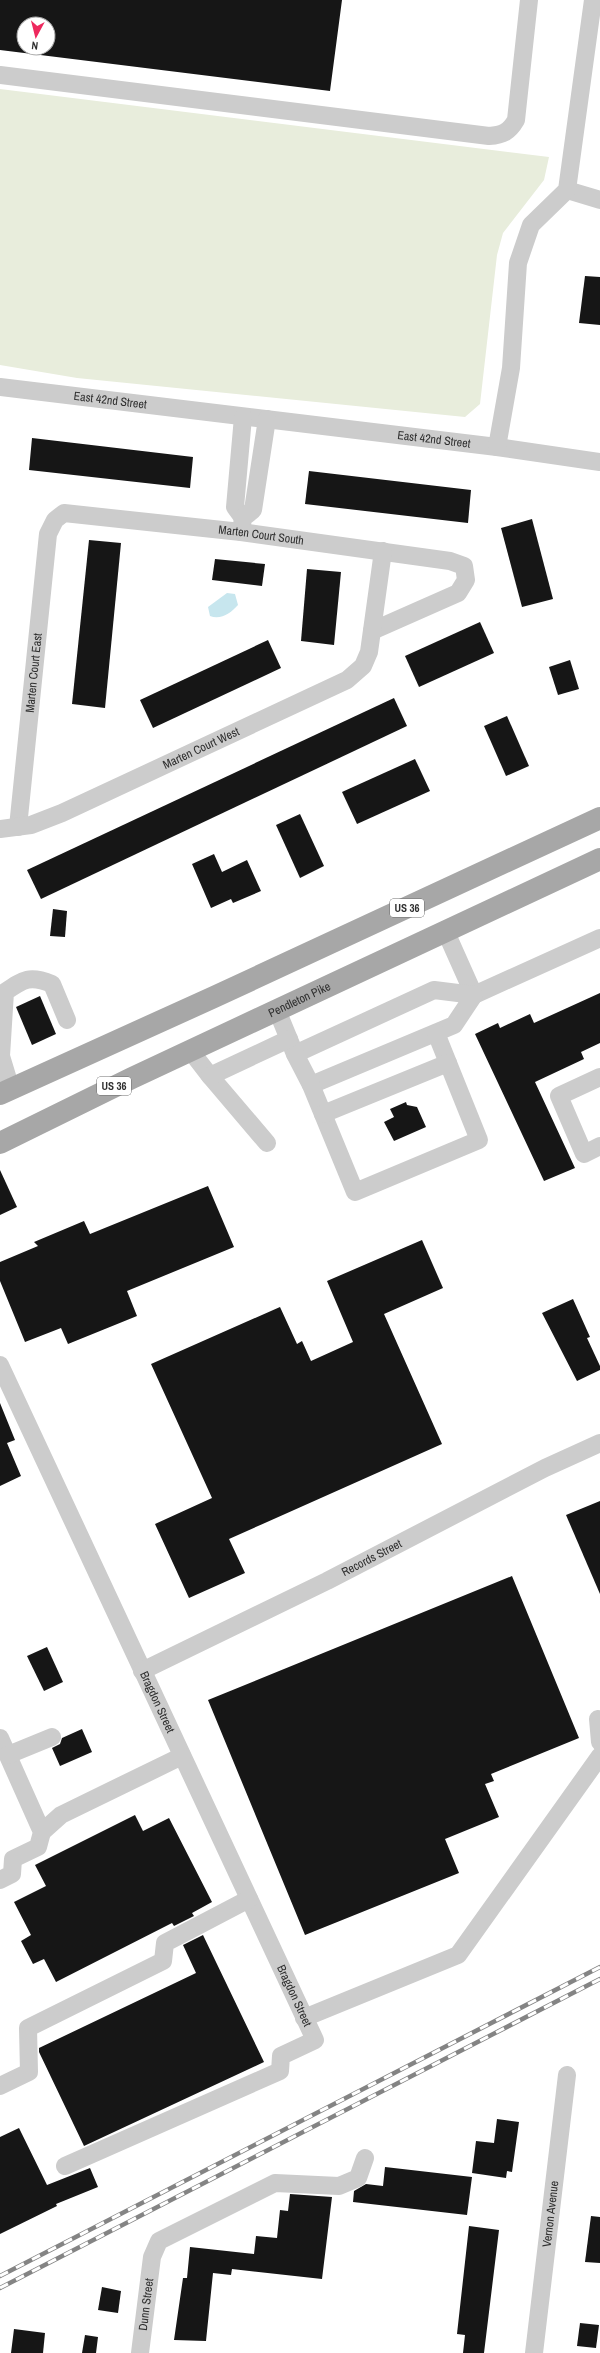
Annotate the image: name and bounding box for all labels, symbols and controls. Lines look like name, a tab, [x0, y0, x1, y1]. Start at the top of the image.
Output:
north arrow	[16, 16, 56, 56]
text: N	[31, 39, 39, 53]
street label: East 42nd Street	[73, 388, 148, 413]
street label: East 42nd Street	[396, 427, 472, 452]
street label: Marten Court South	[218, 522, 305, 549]
street label: Marten Court East	[22, 632, 46, 713]
street label: Marten Court West	[160, 723, 242, 773]
road number: US 36	[390, 899, 424, 917]
street label: Pendleton Pike	[266, 978, 333, 1021]
road number: US 36	[97, 1077, 131, 1095]
street label: Records Street	[339, 1536, 405, 1580]
street label: Bragdon Street	[136, 1669, 179, 1736]
street label: Bragdon Street	[273, 1962, 316, 2029]
street label: Vernon Avenue	[539, 2180, 562, 2248]
street label: Dunn Street	[135, 2277, 157, 2331]

